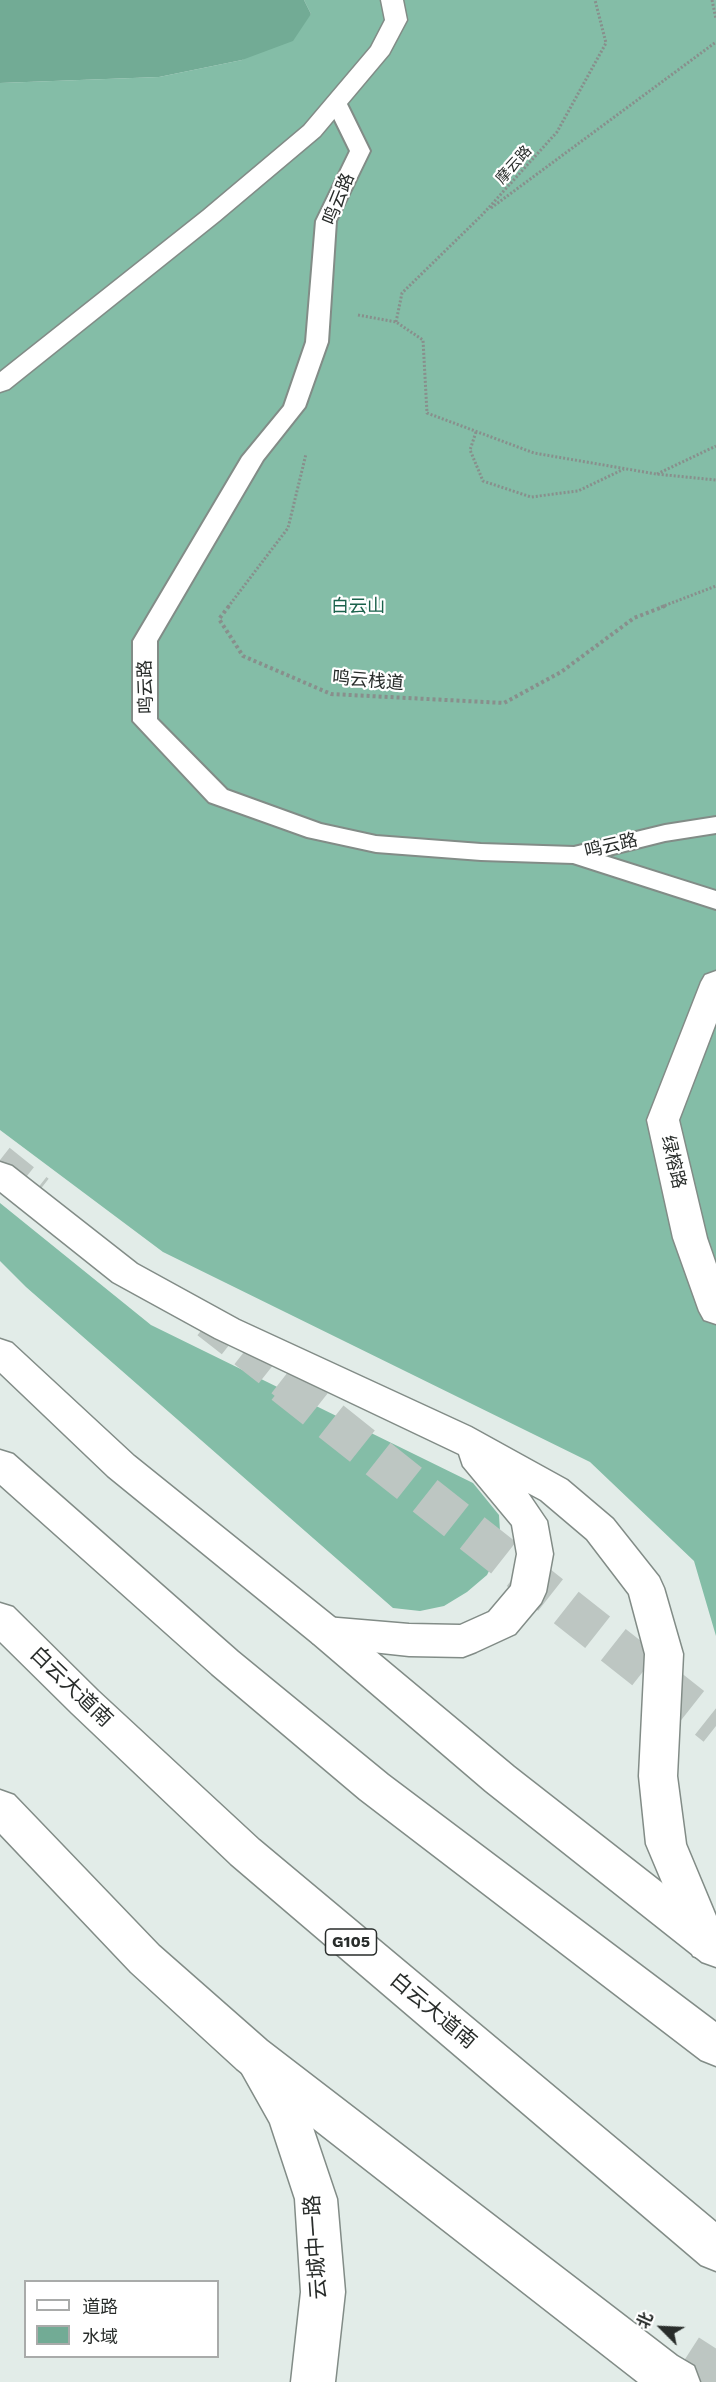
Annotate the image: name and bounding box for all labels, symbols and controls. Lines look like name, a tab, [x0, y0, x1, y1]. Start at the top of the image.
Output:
street label: 摩云路	[492, 142, 536, 188]
street label: 鸣云路	[319, 170, 359, 228]
park label: 白云山	[331, 596, 385, 618]
street label: 鸣云路	[134, 660, 158, 714]
street label: 鸣云栈道	[331, 667, 405, 695]
street label: 鸣云路	[582, 829, 640, 863]
street label: 绿榕路	[656, 1133, 690, 1191]
street label: 白云大道南	[24, 1641, 118, 1733]
road number: G105	[326, 1929, 376, 1955]
street label: 白云大道南	[385, 1968, 481, 2054]
street label: 云城中一路	[300, 2194, 332, 2300]
legend	[24, 2280, 219, 2358]
text: 道路	[82, 2296, 118, 2317]
north arrow	[632, 2298, 692, 2358]
text: 北	[633, 2309, 657, 2332]
text: 水域	[82, 2326, 118, 2347]

